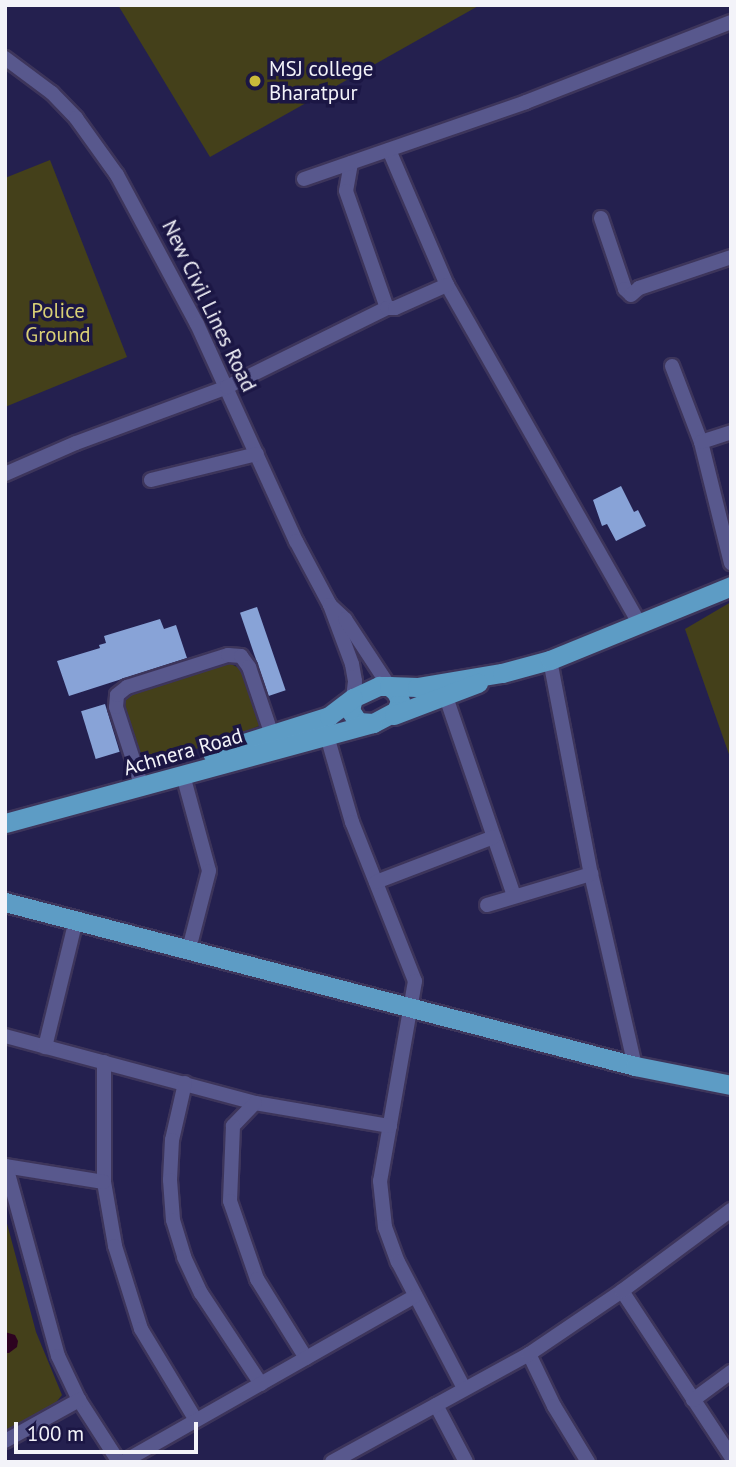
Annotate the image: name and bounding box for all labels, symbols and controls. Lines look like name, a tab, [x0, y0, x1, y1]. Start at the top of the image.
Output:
place label: MSJ college Bharatpur	[269, 56, 373, 106]
marker: MSJ college Bharatpur	[247, 73, 263, 89]
street label: New Civil Lines Road	[156, 216, 262, 396]
park label: Police Ground	[25, 298, 91, 348]
street label: Achnera Road	[121, 723, 245, 781]
scale bar	[18, 1408, 201, 1452]
text: 100 m	[27, 1420, 84, 1447]

